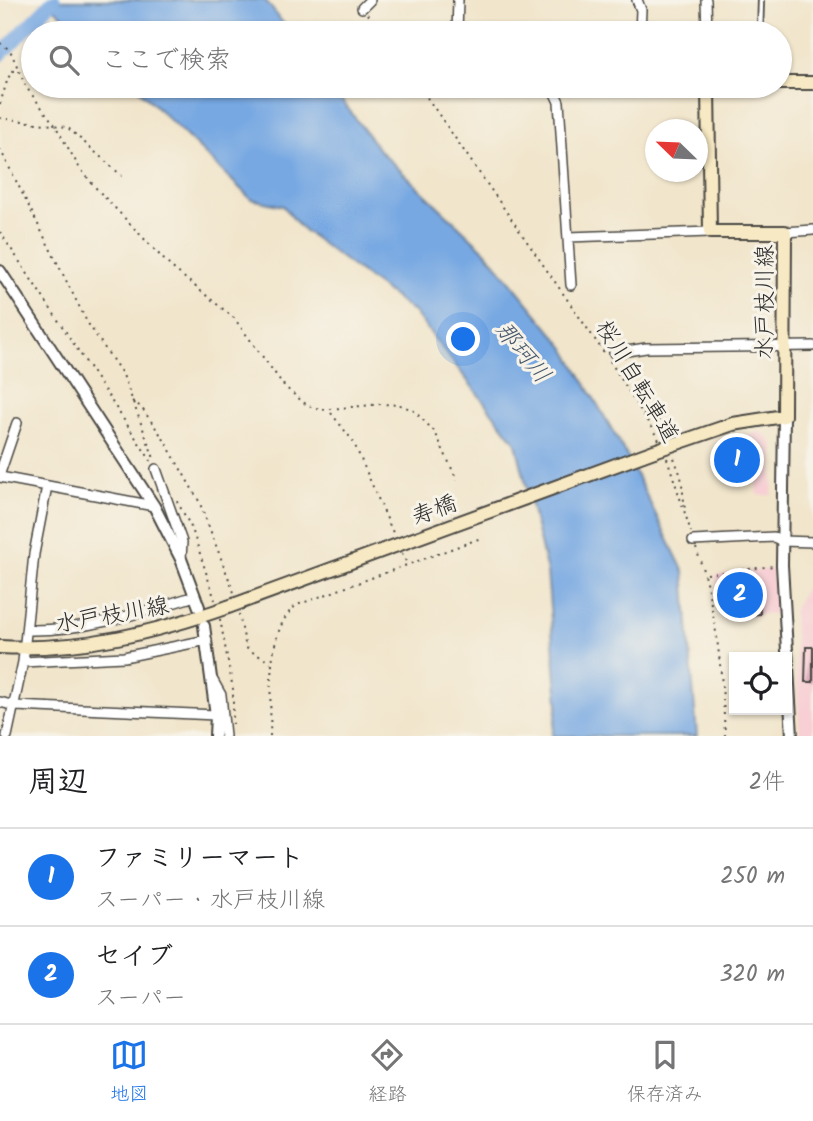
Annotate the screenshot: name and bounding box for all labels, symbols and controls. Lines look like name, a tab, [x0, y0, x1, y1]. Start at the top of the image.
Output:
search box	[21, 21, 792, 98]
text: ここで検索	[101, 40, 231, 82]
icon: search	[45, 41, 83, 79]
north arrow	[645, 119, 708, 182]
street label: 水戸枝川線	[748, 245, 784, 360]
water label: 那珂川	[484, 313, 560, 393]
street label: 桜川自転車道	[585, 314, 687, 450]
your location	[446, 322, 480, 356]
pin: 1	[714, 434, 760, 486]
street label: 寿橋	[407, 486, 462, 536]
pin: 2	[717, 569, 763, 621]
street label: 水戸枝川線	[53, 588, 172, 644]
map controls	[729, 652, 792, 715]
button: locate	[729, 652, 792, 715]
text: 周辺	[28, 759, 88, 807]
text: 2件	[749, 765, 785, 801]
text: ファミリーマート	[95, 838, 304, 880]
text: 1	[48, 859, 54, 895]
text: 250 m	[720, 859, 785, 895]
text: スーパー · 水戸枝川線	[95, 883, 325, 919]
text: セイブ	[95, 936, 173, 978]
text: 2	[44, 957, 58, 993]
text: 320 m	[719, 957, 785, 993]
text: スーパー	[95, 981, 186, 1017]
tab: 地図	[110, 1036, 148, 1110]
tab: 経路	[368, 1036, 407, 1110]
tab: 保存済み	[627, 1036, 703, 1110]

